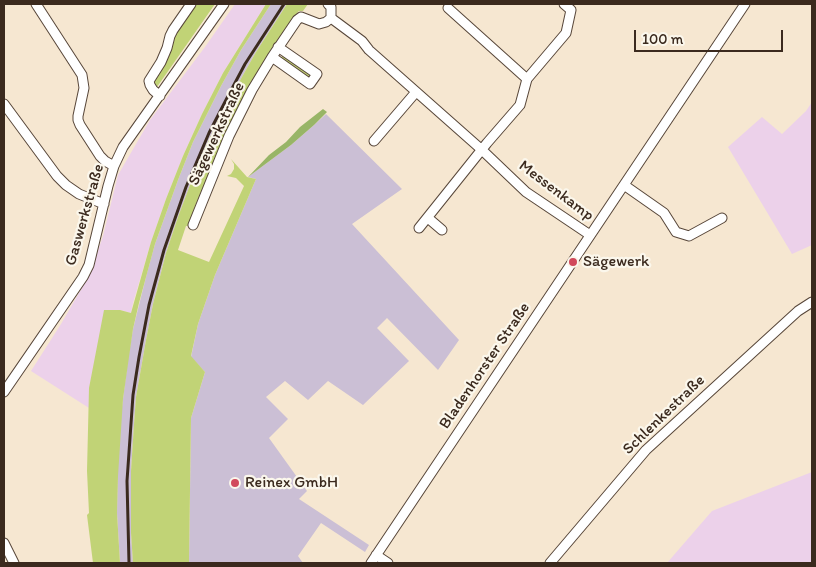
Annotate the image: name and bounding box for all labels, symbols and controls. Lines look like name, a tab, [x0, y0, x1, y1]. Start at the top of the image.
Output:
scale bar	[636, 20, 785, 52]
text: 100 m	[642, 30, 683, 48]
street label: Sägewerkstraße	[185, 79, 249, 189]
street label: Messenkamp	[515, 157, 597, 225]
street label: Gaswerkstraße	[61, 162, 109, 268]
place label: Sägewerk	[583, 252, 649, 272]
marker: Sägewerk	[567, 256, 579, 268]
street label: Bladenhorster Straße	[436, 299, 534, 433]
street label: Schlenkestraße	[619, 371, 709, 459]
place label: Reinex GmbH	[245, 473, 338, 493]
marker: Reinex GmbH	[229, 477, 241, 489]

